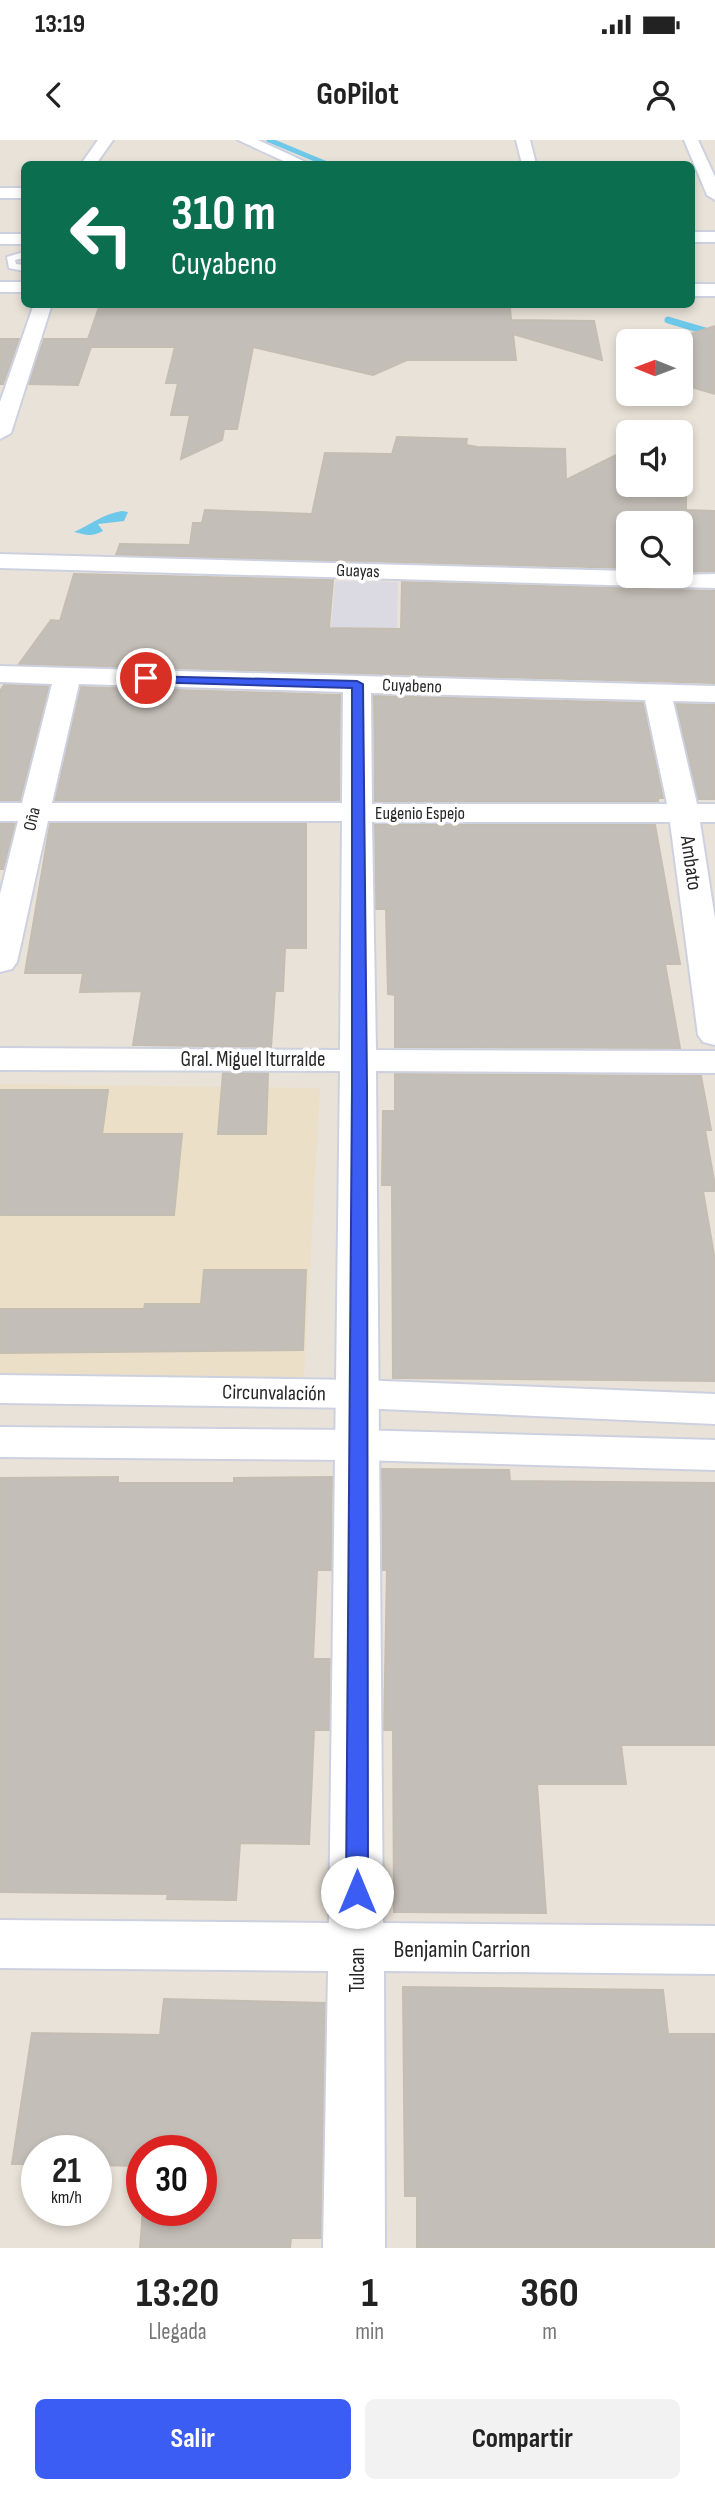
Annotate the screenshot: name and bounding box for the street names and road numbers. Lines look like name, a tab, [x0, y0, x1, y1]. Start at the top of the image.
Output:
street label: Guayas	[336, 560, 380, 582]
street label: Cuyabeno	[382, 674, 442, 698]
street label: Eugenio Espejo	[375, 803, 465, 824]
street label: Oña	[19, 805, 45, 833]
street label: Ambato	[675, 833, 707, 892]
street label: Gral. Miguel Iturralde	[180, 1047, 326, 1072]
street label: Circunvalación	[222, 1380, 326, 1406]
street label: Benjamin Carrion	[393, 1935, 531, 1964]
street label: Tulcan	[345, 1948, 370, 1992]

